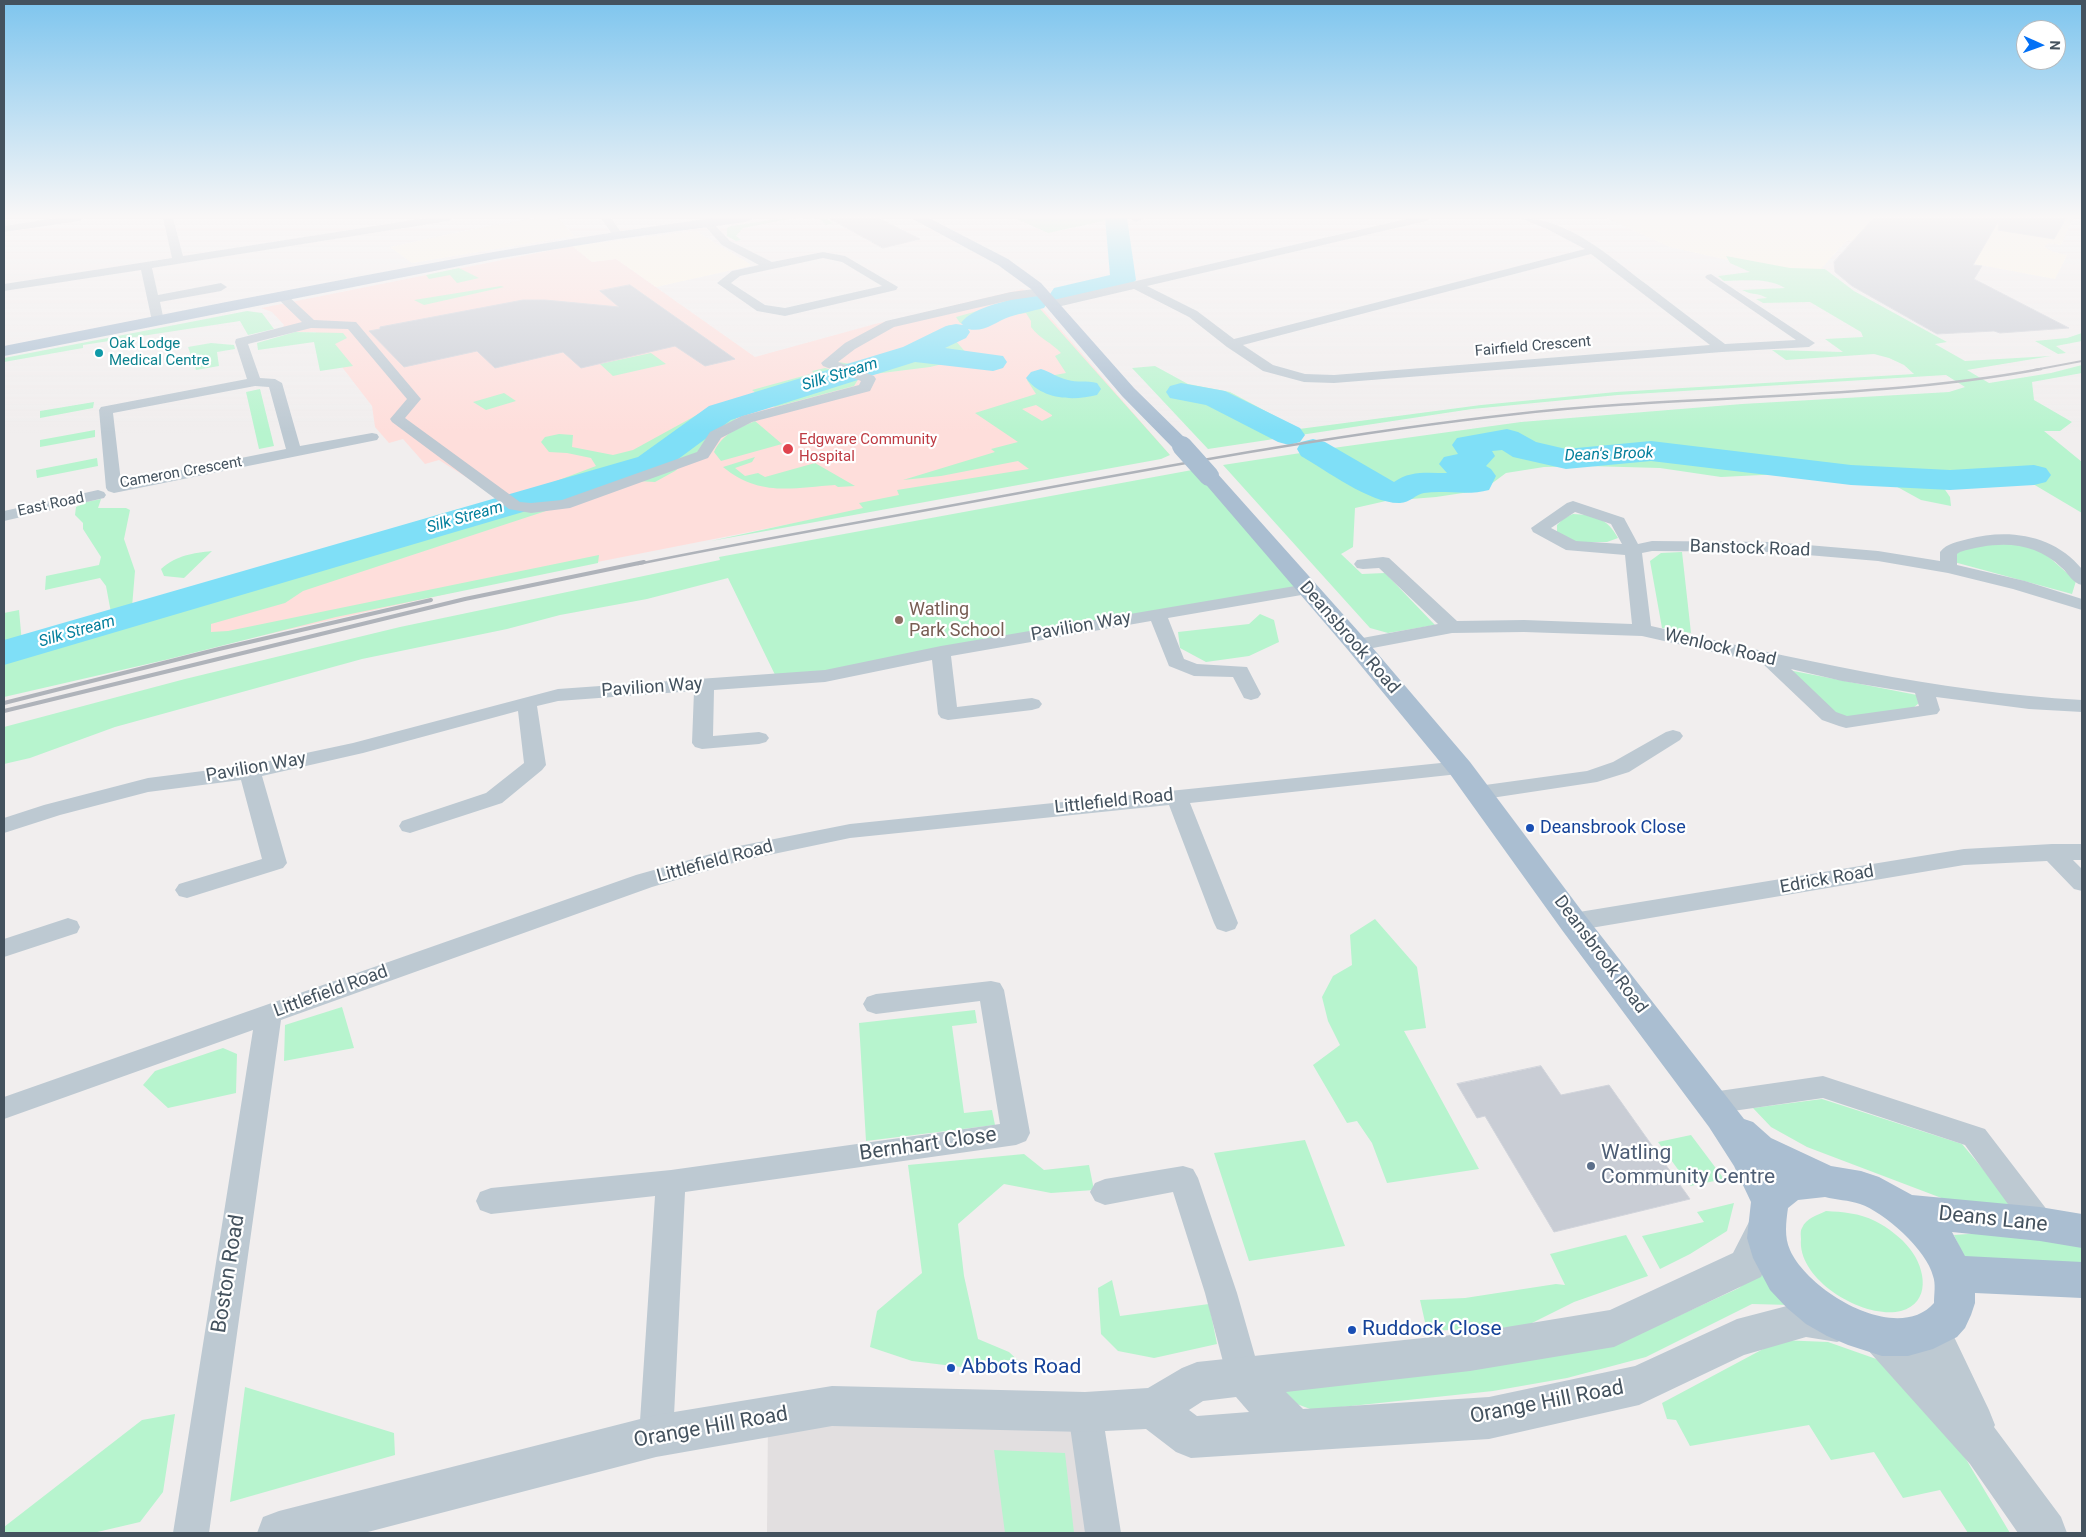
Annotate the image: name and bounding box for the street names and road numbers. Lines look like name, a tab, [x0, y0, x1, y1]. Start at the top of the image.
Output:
street label: Fairfield Crescent	[1474, 333, 1592, 361]
street label: Cameron Crescent	[118, 453, 244, 493]
street label: East Road	[16, 489, 86, 521]
street label: Banstock Road	[1689, 536, 1811, 562]
street label: Deansbrook Road	[1294, 577, 1404, 699]
street label: Pavilion Way	[1029, 608, 1133, 646]
street label: Wenlock Road	[1662, 625, 1778, 671]
street label: Pavilion Way	[601, 674, 703, 702]
street label: Pavilion Way	[204, 749, 308, 787]
street label: Littlefield Road	[1053, 785, 1175, 819]
street label: Littlefield Road	[654, 836, 776, 888]
street label: Edrick Road	[1778, 861, 1876, 899]
street label: Deansbrook Road	[1549, 892, 1651, 1018]
street label: Littlefield Road	[271, 961, 391, 1023]
street label: Bernhart Close	[858, 1123, 998, 1167]
street label: Deans Lane	[1937, 1202, 2049, 1238]
street label: Boston Road	[207, 1213, 251, 1335]
street label: Orange Hill Road	[1468, 1376, 1626, 1430]
street label: Orange Hill Road	[632, 1402, 790, 1454]

